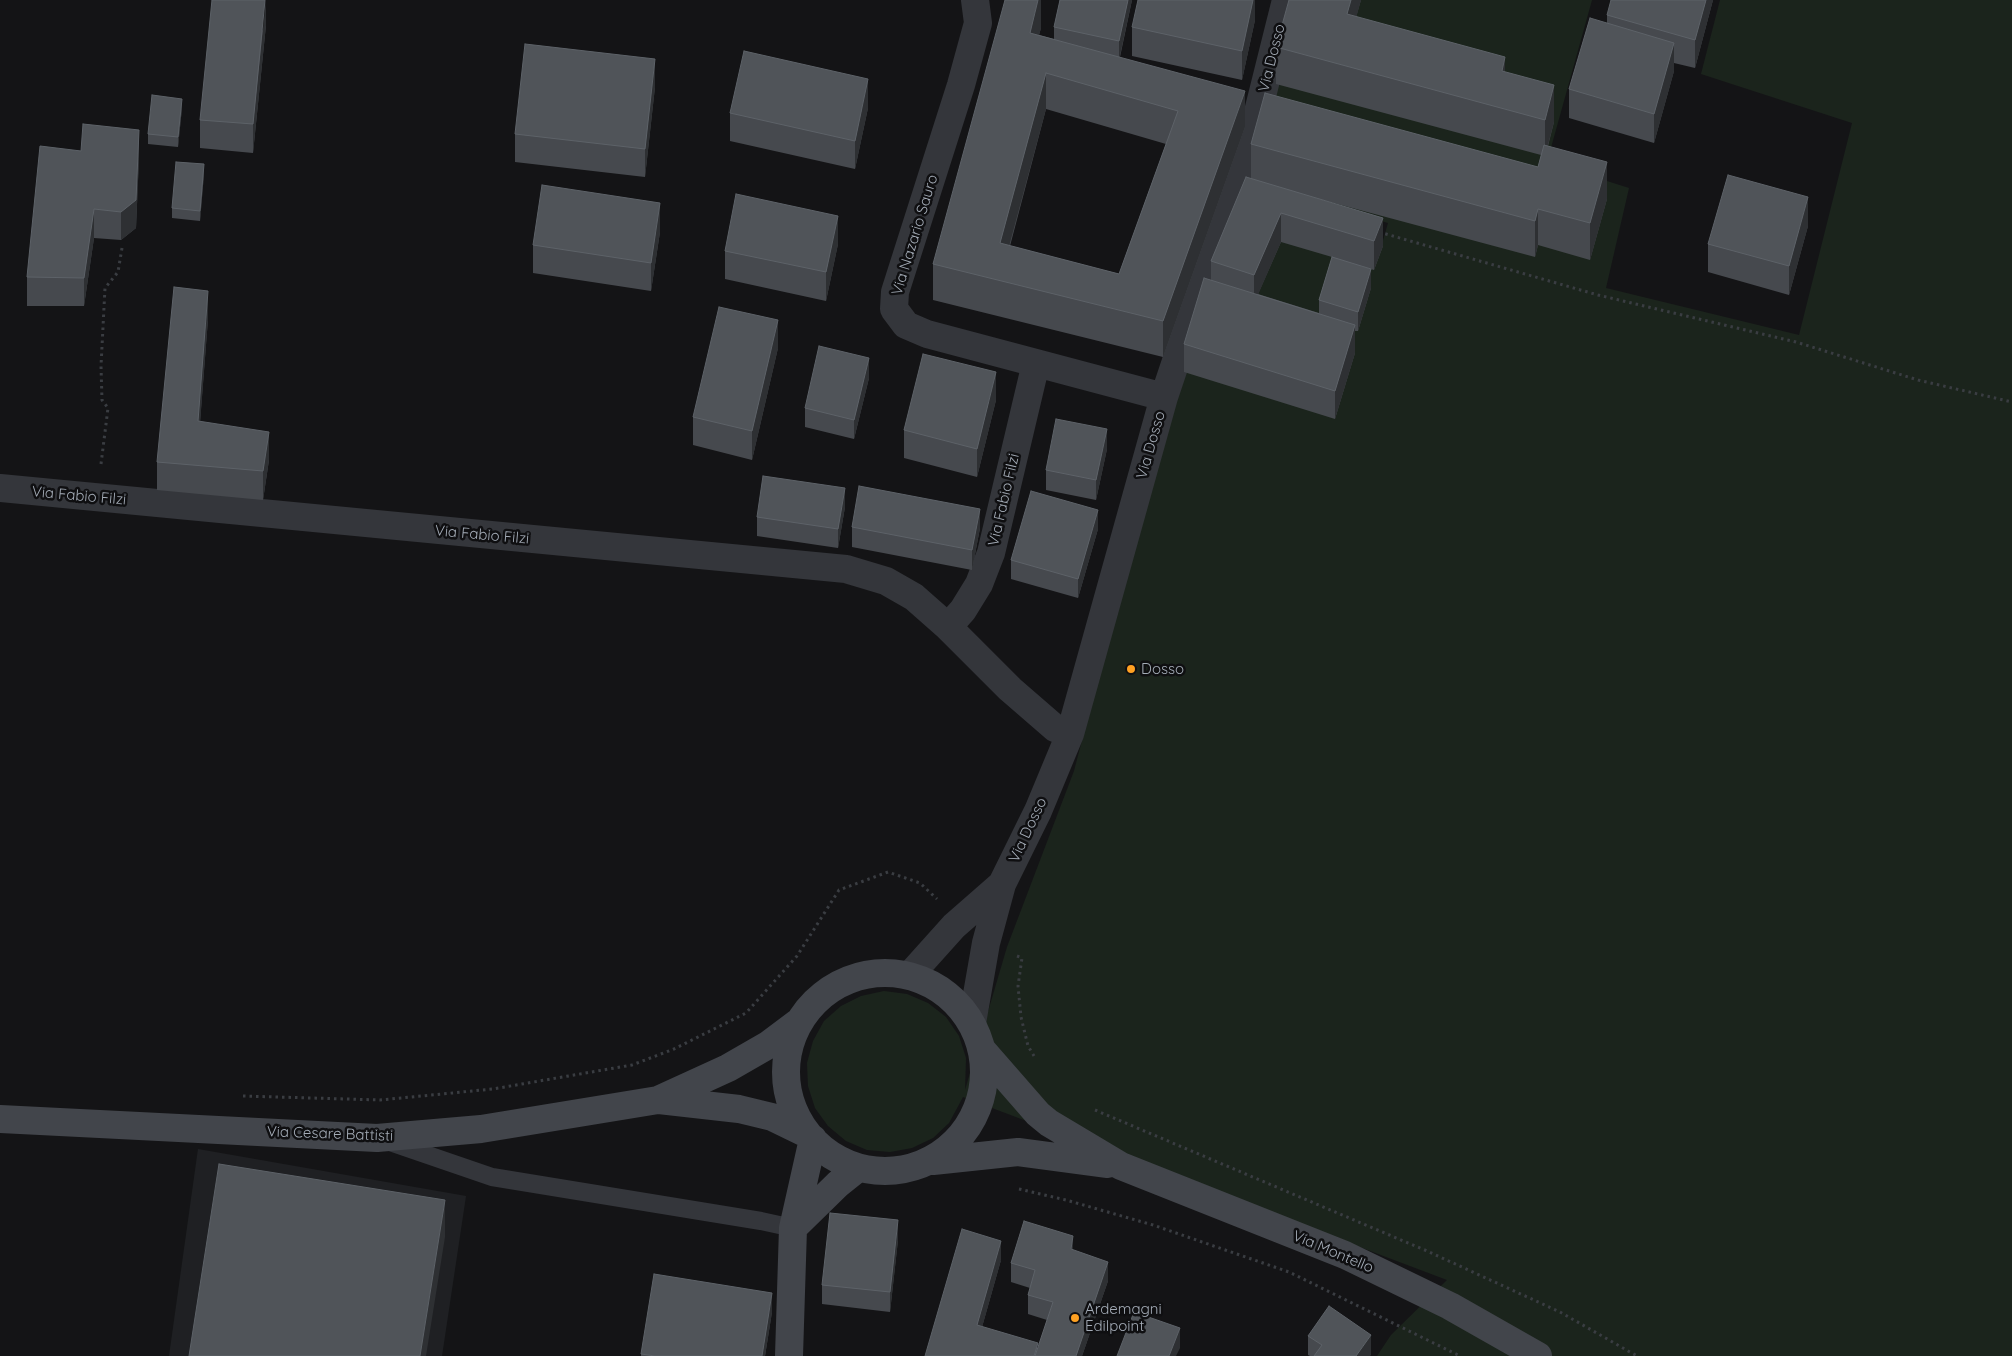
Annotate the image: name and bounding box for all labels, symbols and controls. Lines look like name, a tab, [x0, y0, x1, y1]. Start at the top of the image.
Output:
street label: Via Dosso	[1255, 22, 1289, 94]
street label: Via Nazario Sauro	[888, 173, 942, 297]
street label: Via Dosso	[1133, 409, 1169, 481]
street label: Via Fabio Filzi	[985, 452, 1023, 548]
street label: Via Fabio Filzi	[31, 483, 127, 509]
street label: Via Fabio Filzi	[434, 522, 530, 548]
place label: Dosso	[1141, 660, 1184, 678]
marker: Dosso	[1125, 663, 1137, 675]
street label: Via Dosso	[1005, 795, 1051, 865]
street label: Via Cesare Battisti	[266, 1123, 394, 1145]
street label: Via Montello	[1290, 1227, 1376, 1277]
place label: Ardemagni Edilpoint	[1085, 1300, 1162, 1335]
marker: Ardemagni Edilpoint	[1069, 1312, 1081, 1324]

